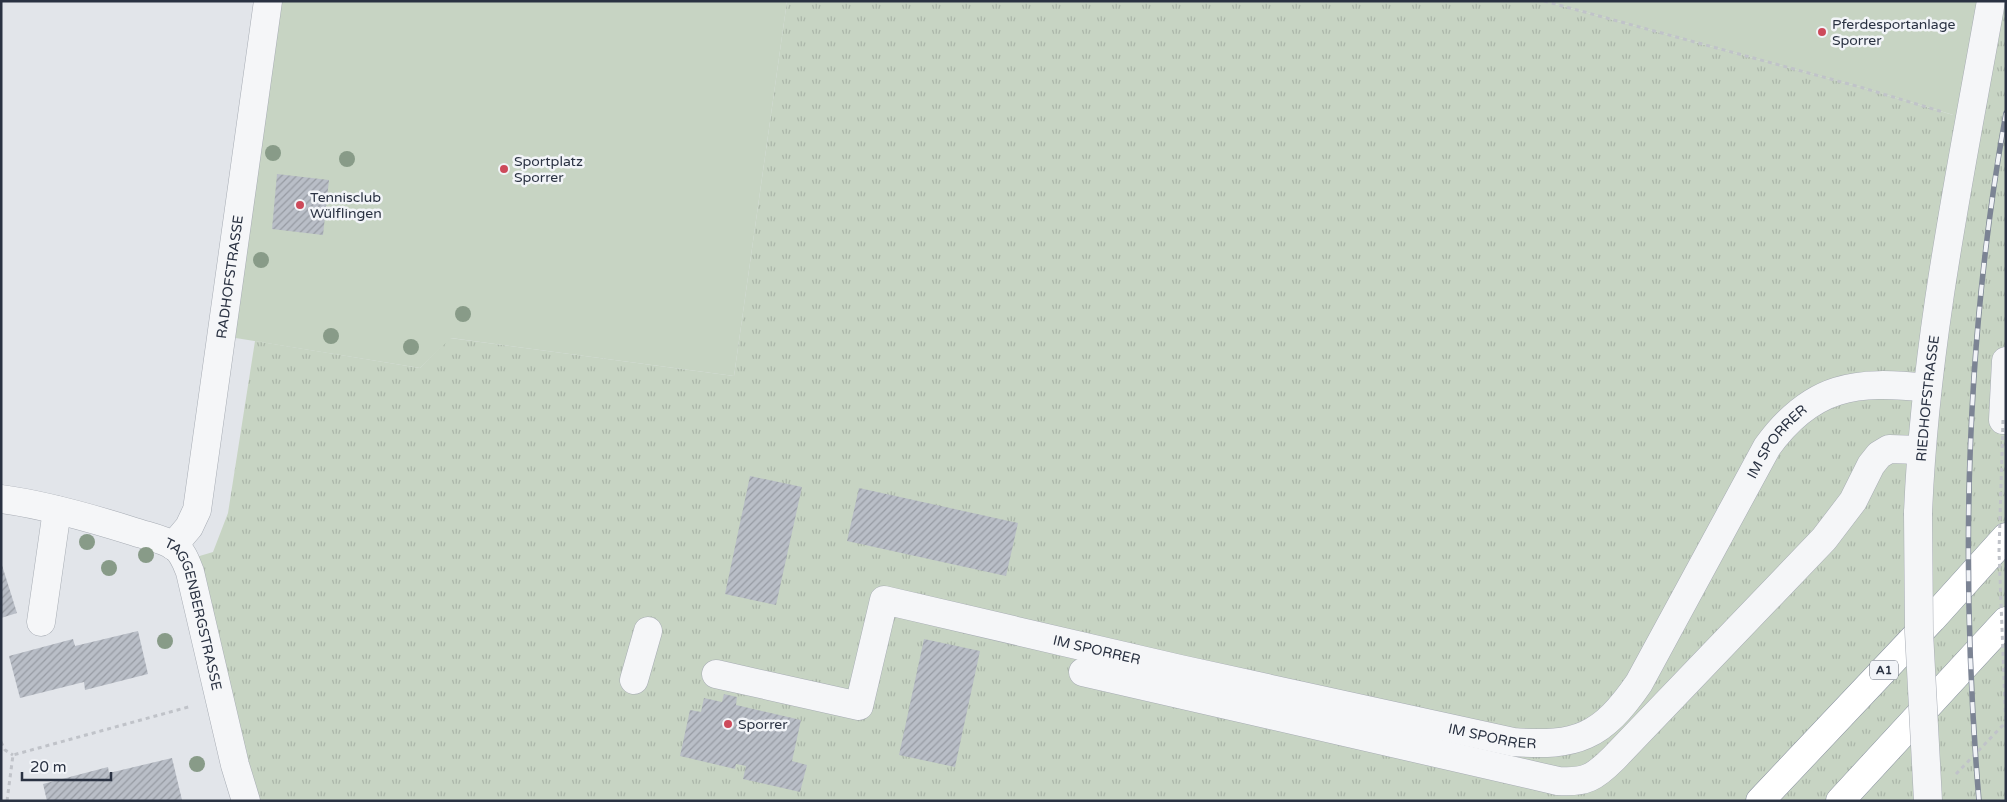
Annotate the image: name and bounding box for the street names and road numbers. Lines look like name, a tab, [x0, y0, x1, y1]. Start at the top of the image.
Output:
street label: RADHOFSTRASSE	[212, 214, 247, 340]
street label: RIEDHOFSTRASSE	[1912, 334, 1943, 462]
street label: IM SPORRER	[1743, 401, 1810, 481]
street label: TAGGENBERGSTRASSE	[162, 534, 226, 692]
street label: IM SPORRER	[1051, 631, 1142, 668]
road number: A1	[1870, 660, 1898, 680]
street label: IM SPORRER	[1447, 720, 1537, 752]

